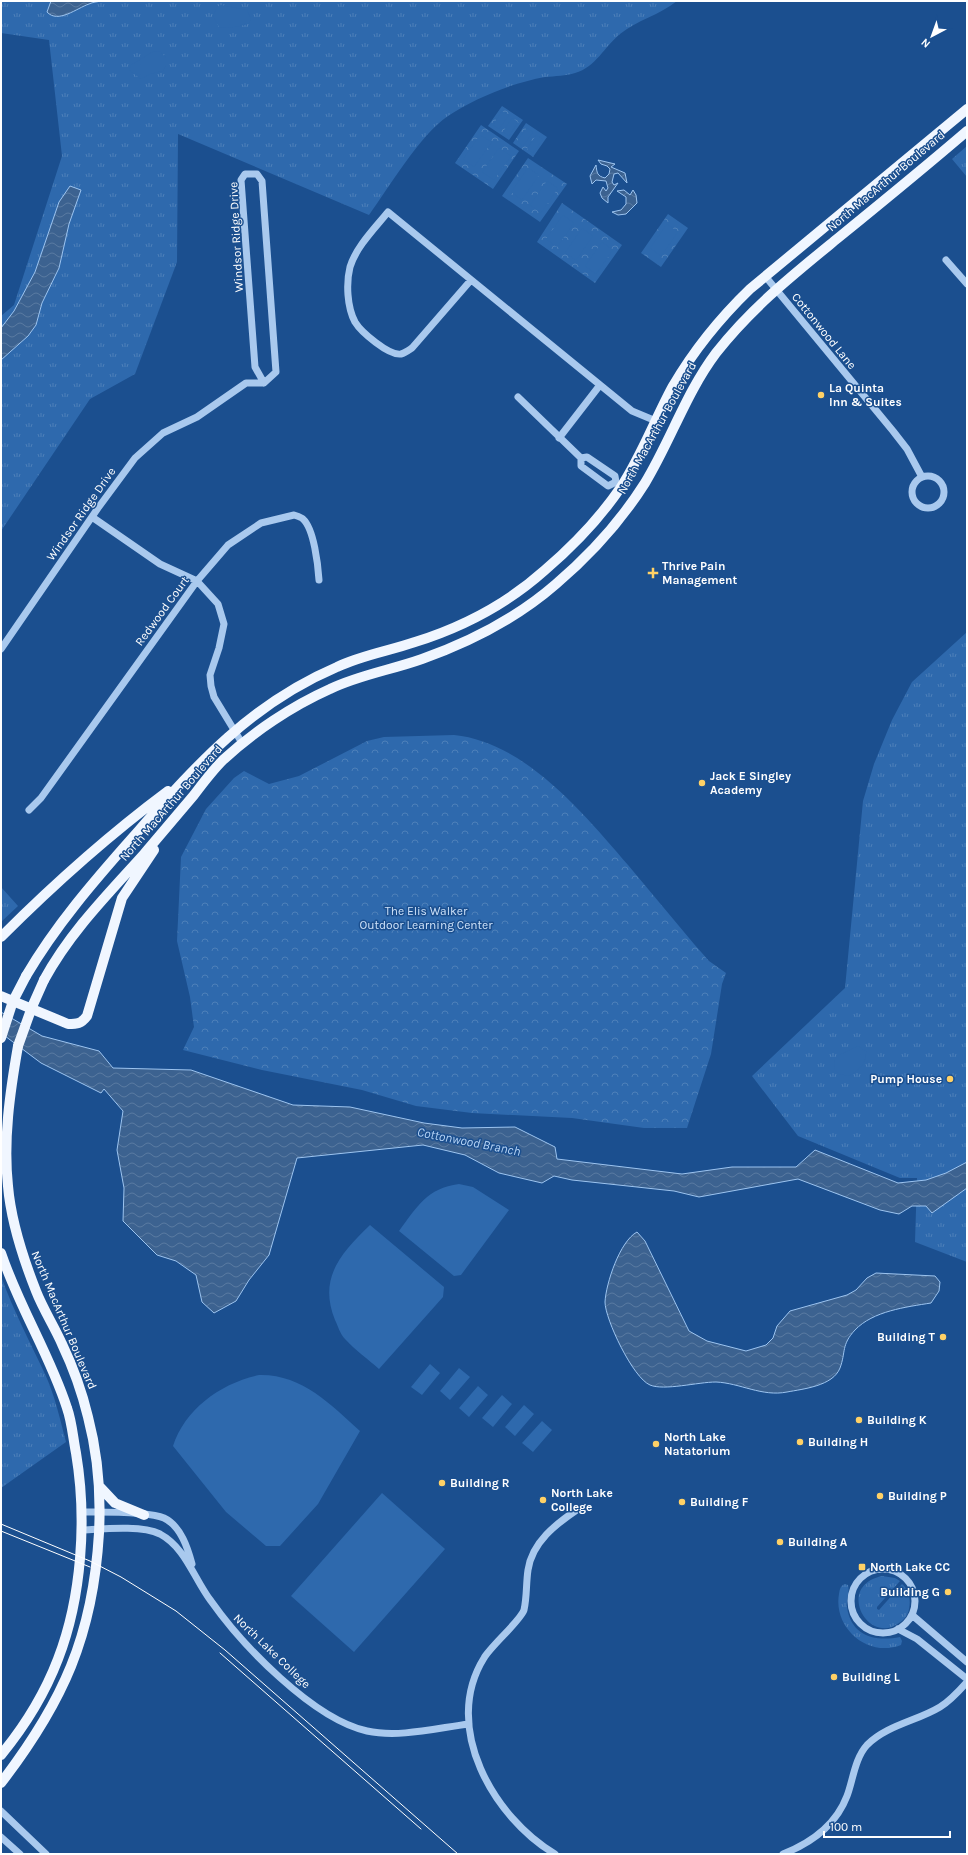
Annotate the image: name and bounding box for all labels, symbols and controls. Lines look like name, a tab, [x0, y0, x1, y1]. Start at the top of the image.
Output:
north arrow	[912, 16, 952, 56]
text: N	[919, 36, 933, 51]
street label: North MacArthur Boulevard	[824, 128, 948, 234]
street label: Windsor Ridge Drive	[226, 181, 246, 293]
street label: Cottonwood Lane	[789, 290, 859, 372]
street label: North MacArthur Boulevard	[615, 359, 699, 497]
place label: La Quinta Inn & Suites	[829, 381, 902, 409]
marker: La Quinta Inn & Suites	[816, 390, 826, 400]
street label: Windsor Ridge Drive	[44, 465, 118, 563]
place label: Thrive Pain Management	[662, 559, 738, 587]
marker: Thrive Pain Management	[647, 567, 659, 579]
street label: Redwood Court	[132, 573, 192, 648]
street label: North MacArthur Boulevard	[117, 742, 225, 864]
place label: Jack E Singley Academy	[710, 769, 791, 797]
marker: Jack E Singley Academy	[697, 778, 707, 788]
park label: The Elis Walker Outdoor Learning Center	[359, 904, 493, 932]
place label: Pump House	[870, 1072, 942, 1086]
marker: Pump House	[945, 1074, 955, 1084]
water label: Cottonwood Branch	[416, 1124, 522, 1159]
street label: North MacArthur Boulevard	[28, 1249, 100, 1391]
place label: Building T	[877, 1330, 936, 1344]
marker: Building T	[938, 1332, 948, 1342]
place label: Building K	[867, 1413, 927, 1427]
marker: Building K	[854, 1415, 864, 1425]
place label: North Lake Natatorium	[664, 1430, 730, 1458]
place label: Building H	[808, 1435, 868, 1449]
marker: Building H	[795, 1437, 805, 1447]
marker: North Lake Natatorium	[651, 1439, 661, 1449]
place label: Building R	[450, 1476, 510, 1490]
marker: Building R	[437, 1478, 447, 1488]
place label: North Lake College	[551, 1486, 613, 1514]
place label: Building P	[888, 1489, 947, 1503]
marker: Building P	[875, 1491, 885, 1501]
marker: North Lake College	[538, 1495, 548, 1505]
place label: Building F	[690, 1495, 749, 1509]
marker: Building F	[677, 1497, 687, 1507]
place label: Building A	[788, 1535, 848, 1549]
marker: Building A	[775, 1537, 785, 1547]
place label: North Lake CC	[870, 1560, 950, 1574]
marker: North Lake CC	[857, 1562, 867, 1572]
place label: Building G	[880, 1585, 940, 1599]
marker: Building G	[943, 1587, 953, 1597]
street label: North Lake College	[231, 1611, 313, 1691]
place label: Building L	[842, 1670, 900, 1684]
marker: Building L	[829, 1672, 839, 1682]
scale bar	[824, 1813, 950, 1839]
text: 100 m	[830, 1820, 862, 1834]

